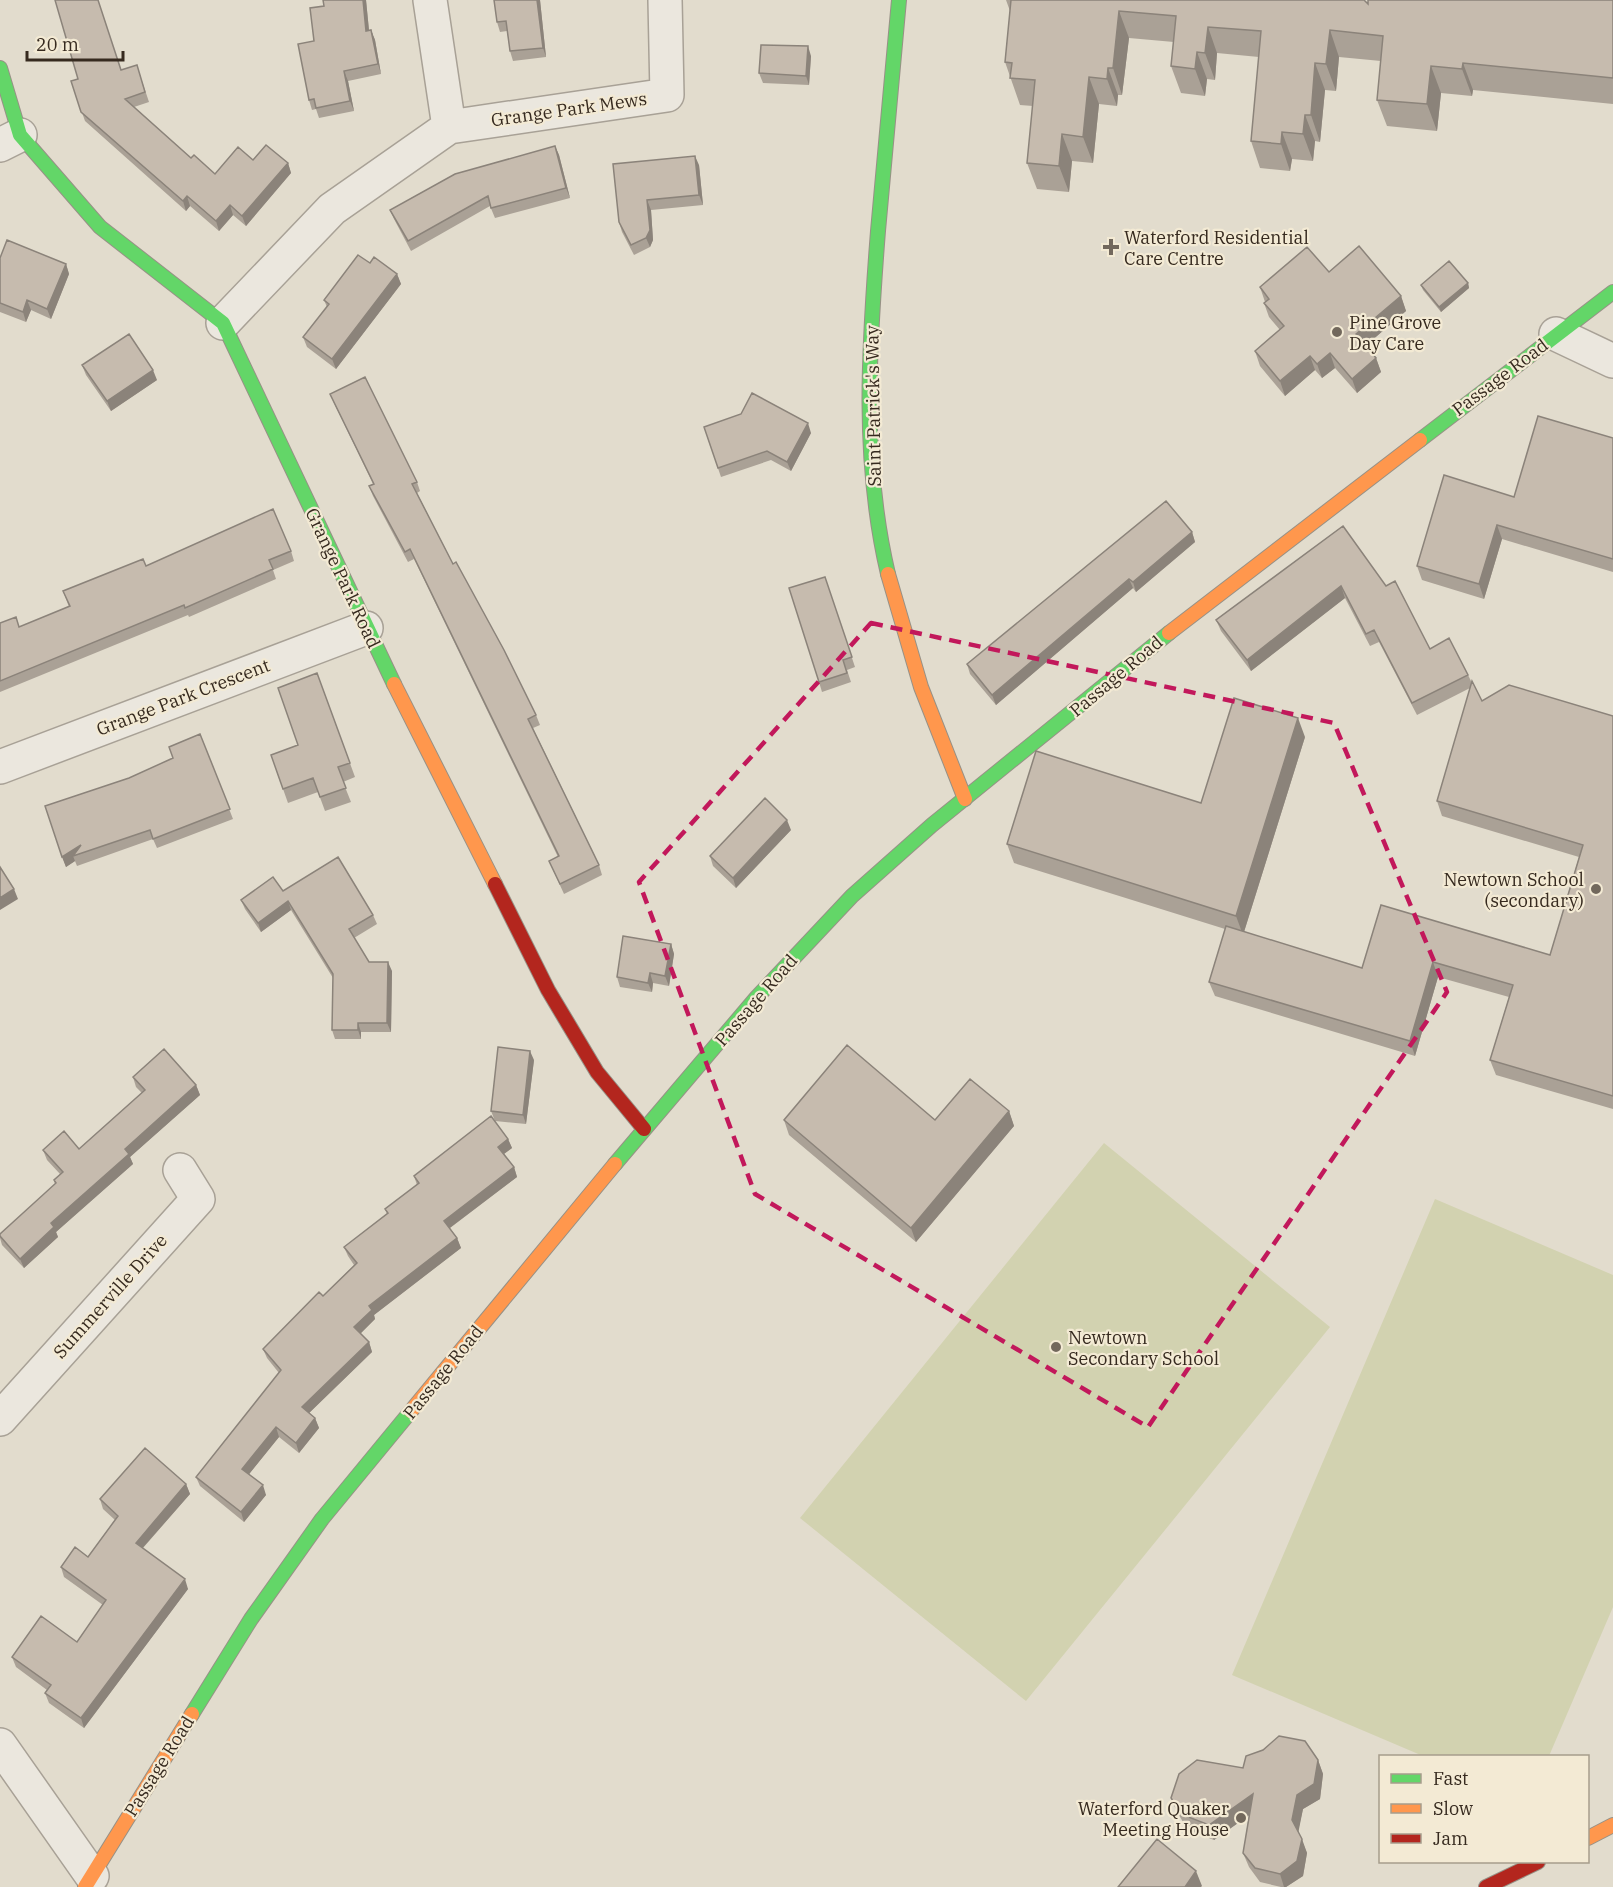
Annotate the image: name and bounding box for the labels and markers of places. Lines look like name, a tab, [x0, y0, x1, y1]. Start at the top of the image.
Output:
place label: Waterford Residential Care Centre	[1124, 226, 1309, 270]
marker: Waterford Residential Care Centre	[1102, 238, 1120, 256]
place label: Pine Grove Day Care	[1349, 311, 1441, 355]
marker: Pine Grove Day Care	[1330, 325, 1344, 339]
place label: Newtown School (secondary)	[1443, 868, 1584, 912]
marker: Newtown School (secondary)	[1589, 882, 1603, 896]
place label: Newtown Secondary School	[1068, 1326, 1219, 1370]
marker: Newtown Secondary School	[1049, 1340, 1063, 1354]
place label: Waterford Quaker Meeting House	[1078, 1797, 1229, 1841]
marker: Waterford Quaker Meeting House	[1234, 1811, 1248, 1825]

